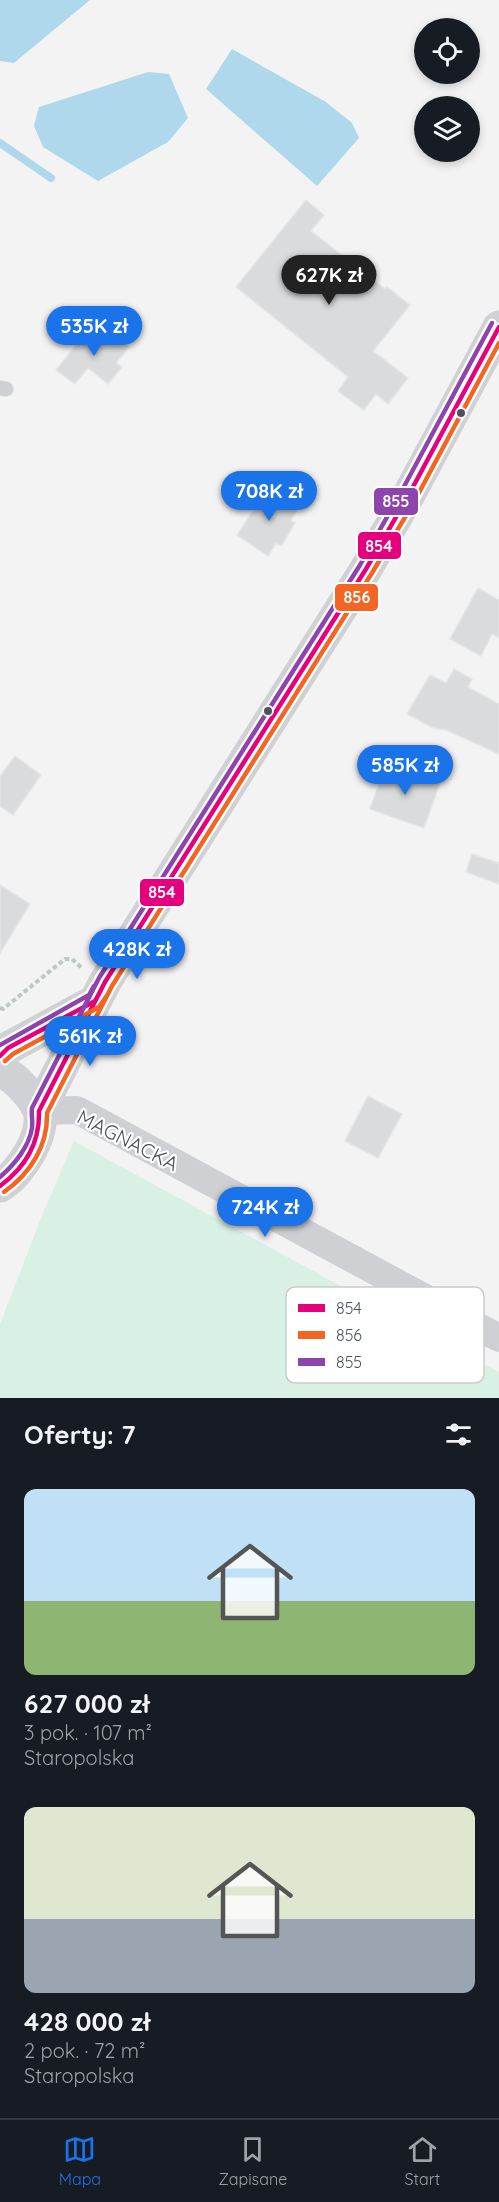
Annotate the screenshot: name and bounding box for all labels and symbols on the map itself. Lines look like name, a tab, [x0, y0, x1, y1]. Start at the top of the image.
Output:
pin: 627K zł	[274, 255, 384, 306]
pin: 535K zł	[39, 306, 149, 357]
unlabelled marker	[455, 407, 467, 419]
pin: 708K zł	[214, 471, 324, 522]
line badge: 855	[373, 487, 419, 516]
text: 855	[382, 491, 410, 511]
line badge: 854	[357, 531, 402, 560]
text: 854	[365, 536, 393, 556]
line badge: 856	[334, 583, 379, 612]
text: 856	[344, 587, 371, 607]
unlabelled marker	[262, 705, 274, 717]
pin: 585K zł	[350, 745, 460, 796]
line badge: 854	[139, 878, 185, 907]
text: 854	[148, 882, 176, 902]
pin: 428K zł	[82, 929, 192, 980]
pin: 561K zł	[35, 1016, 145, 1067]
street label: MAGNACKA	[73, 1104, 183, 1176]
pin: 724K zł	[210, 1187, 320, 1238]
legend	[286, 1287, 484, 1383]
text: 854	[336, 1298, 362, 1318]
text: 856	[336, 1325, 362, 1345]
text: 855	[336, 1352, 362, 1372]

